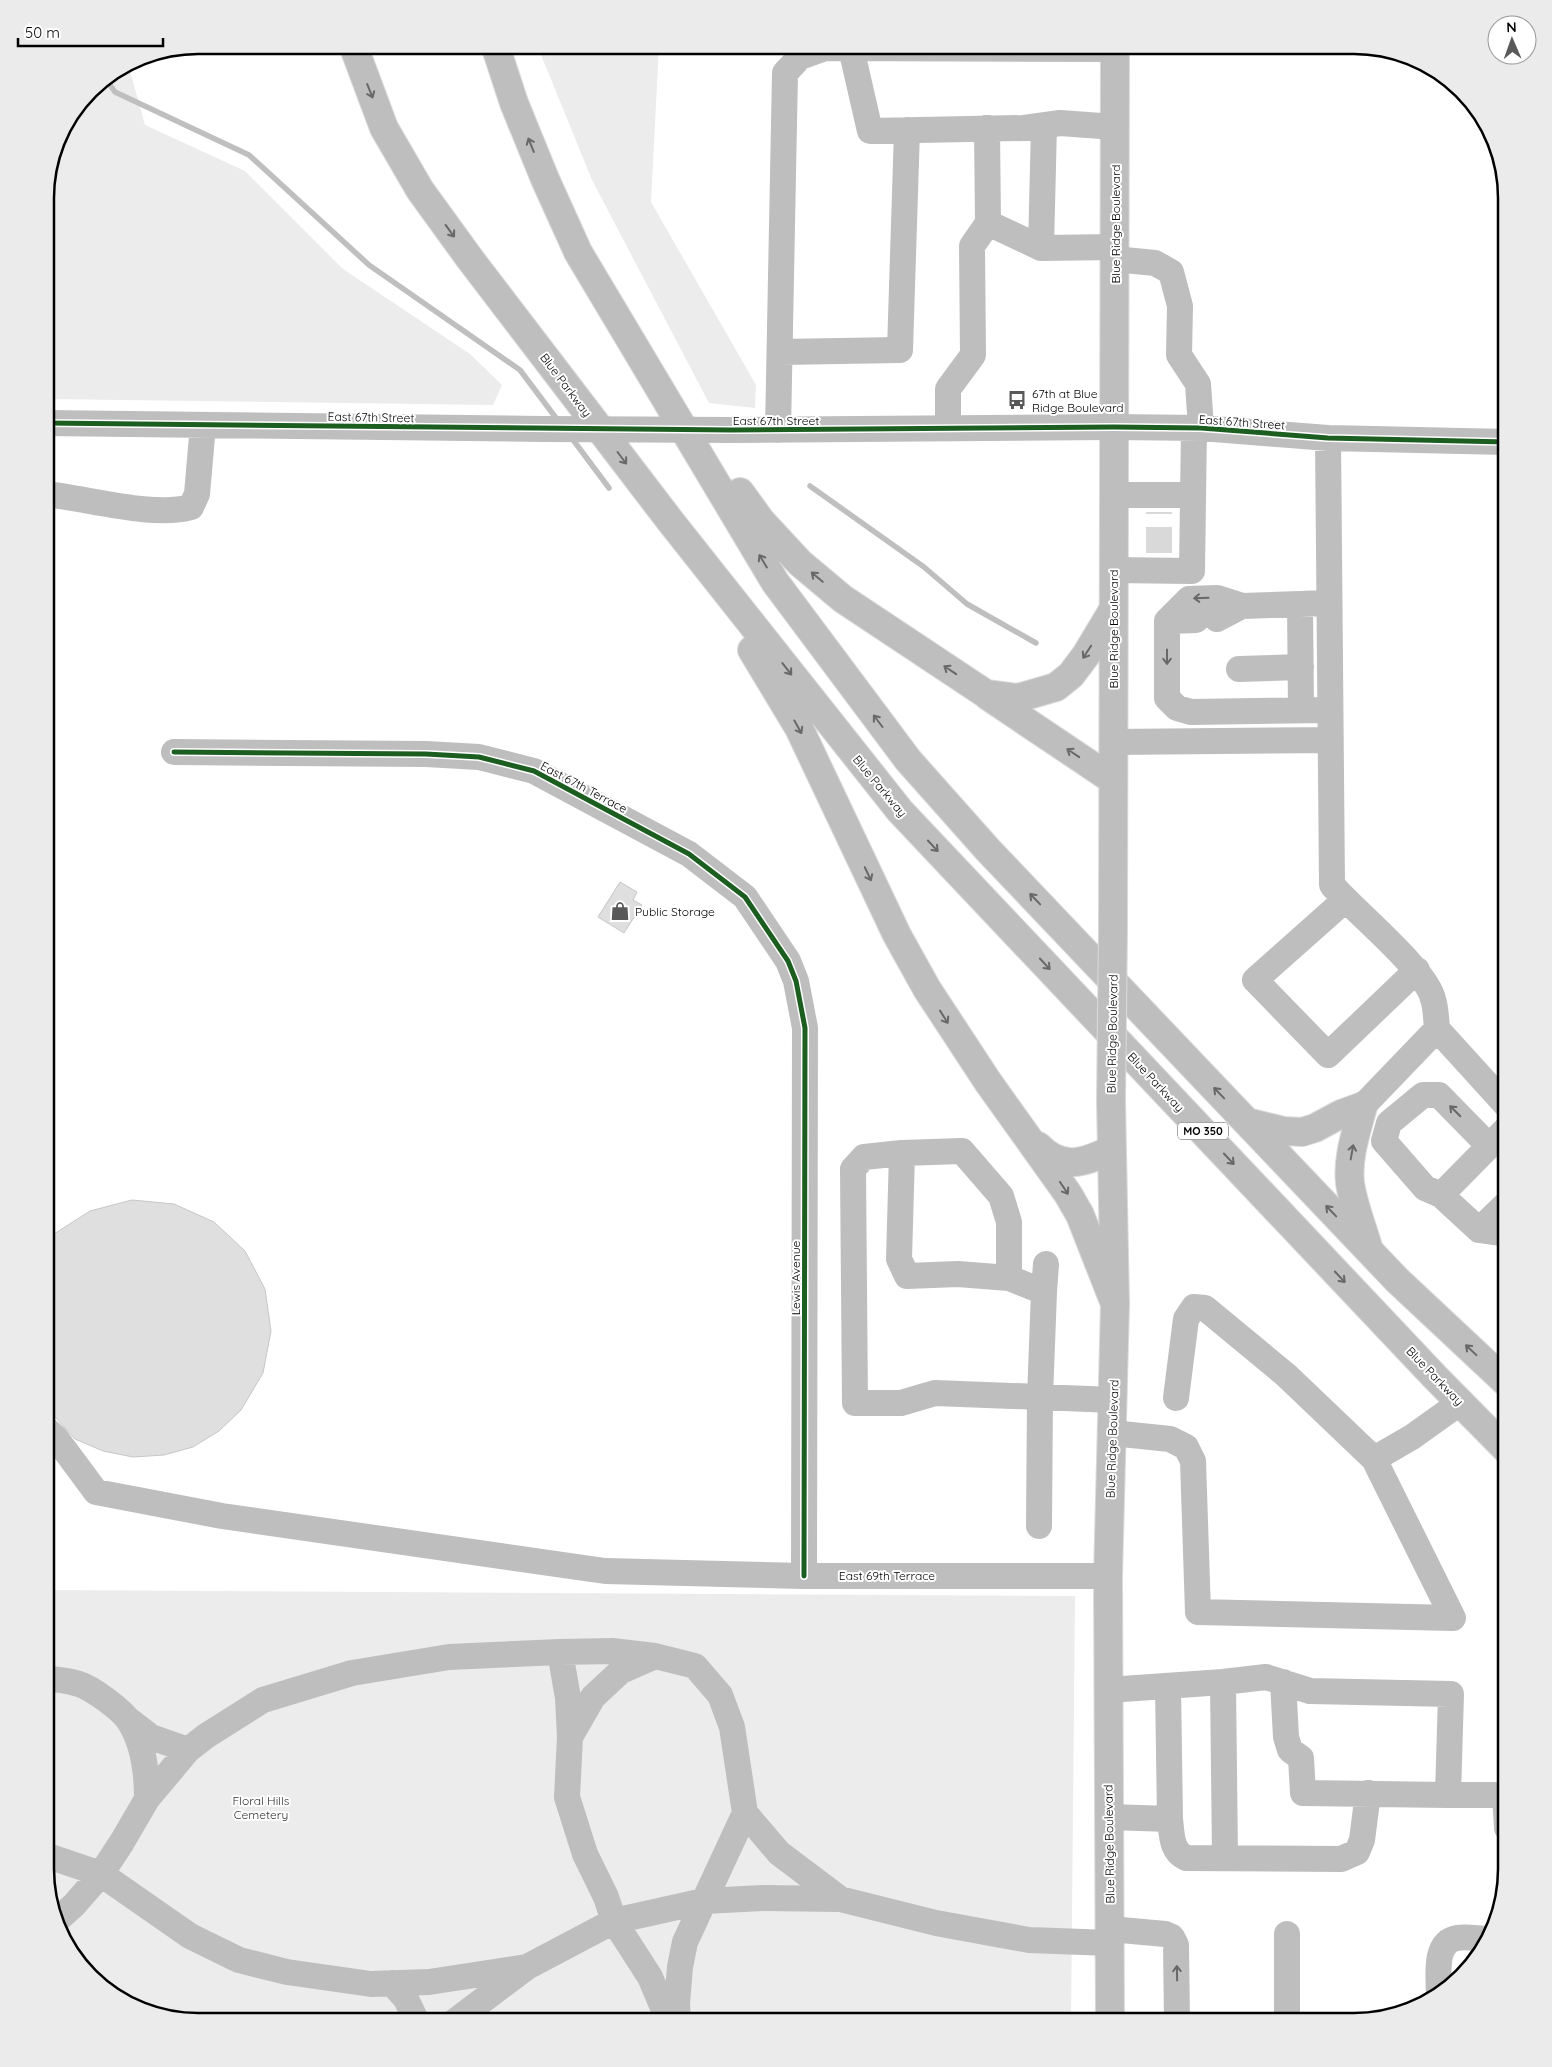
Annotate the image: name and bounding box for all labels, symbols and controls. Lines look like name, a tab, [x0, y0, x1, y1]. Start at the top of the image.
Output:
scale bar	[18, 15, 162, 47]
north arrow	[1487, 15, 1537, 65]
text: N	[1506, 18, 1517, 36]
text: 50 m	[25, 23, 60, 42]
one-way arrow	[365, 83, 375, 98]
one-way arrow	[526, 138, 535, 153]
street label: Blue Ridge Boulevard	[1108, 164, 1123, 284]
one-way arrow	[445, 224, 455, 238]
street label: Blue Parkway	[537, 350, 595, 420]
place label: 67th at Blue Ridge Boulevard	[1032, 386, 1124, 415]
bus stop icon: 67th at Blue Ridge Boulevard	[1006, 389, 1028, 411]
street label: East 67th Street	[328, 409, 414, 425]
street label: East 67th Street	[1198, 411, 1286, 433]
street label: East 67th Street	[733, 413, 819, 428]
one-way arrow	[617, 451, 628, 464]
one-way arrow	[757, 555, 767, 569]
street label: Blue Ridge Boulevard	[1106, 569, 1121, 689]
one-way arrow	[810, 572, 823, 583]
one-way arrow	[1193, 593, 1209, 603]
one-way arrow	[1082, 645, 1093, 659]
one-way arrow	[1162, 649, 1172, 665]
one-way arrow	[781, 662, 792, 675]
one-way arrow	[943, 665, 957, 675]
one-way arrow	[873, 715, 884, 728]
one-way arrow	[794, 719, 803, 734]
one-way arrow	[1066, 748, 1080, 758]
street label: Blue Parkway	[850, 752, 910, 820]
street label: East 67th Terrace	[538, 758, 630, 816]
one-way arrow	[927, 840, 939, 853]
one-way arrow	[864, 866, 873, 881]
one-way arrow	[1029, 893, 1041, 906]
shop icon: Public Storage	[609, 900, 631, 922]
place label: Public Storage	[635, 904, 715, 919]
one-way arrow	[1039, 958, 1051, 971]
street label: Blue Ridge Boulevard	[1103, 974, 1121, 1094]
one-way arrow	[939, 1010, 949, 1024]
street label: Blue Parkway	[1125, 1049, 1187, 1115]
one-way arrow	[1213, 1087, 1225, 1100]
one-way arrow	[1449, 1105, 1461, 1117]
road number: MO 350	[1178, 1122, 1228, 1140]
one-way arrow	[1348, 1145, 1358, 1161]
one-way arrow	[1223, 1152, 1235, 1165]
one-way arrow	[1059, 1181, 1069, 1195]
one-way arrow	[1325, 1204, 1337, 1217]
street label: Lewis Avenue	[788, 1240, 803, 1315]
one-way arrow	[1334, 1270, 1346, 1283]
street label: Blue Parkway	[1403, 1343, 1467, 1409]
one-way arrow	[1465, 1344, 1478, 1356]
street label: Blue Ridge Boulevard	[1102, 1379, 1122, 1499]
street label: East 69th Terrace	[839, 1568, 935, 1583]
street label: Blue Ridge Boulevard	[1100, 1784, 1118, 1904]
park label: Floral Hills Cemetery	[233, 1793, 290, 1822]
one-way arrow	[1172, 1966, 1182, 1982]

